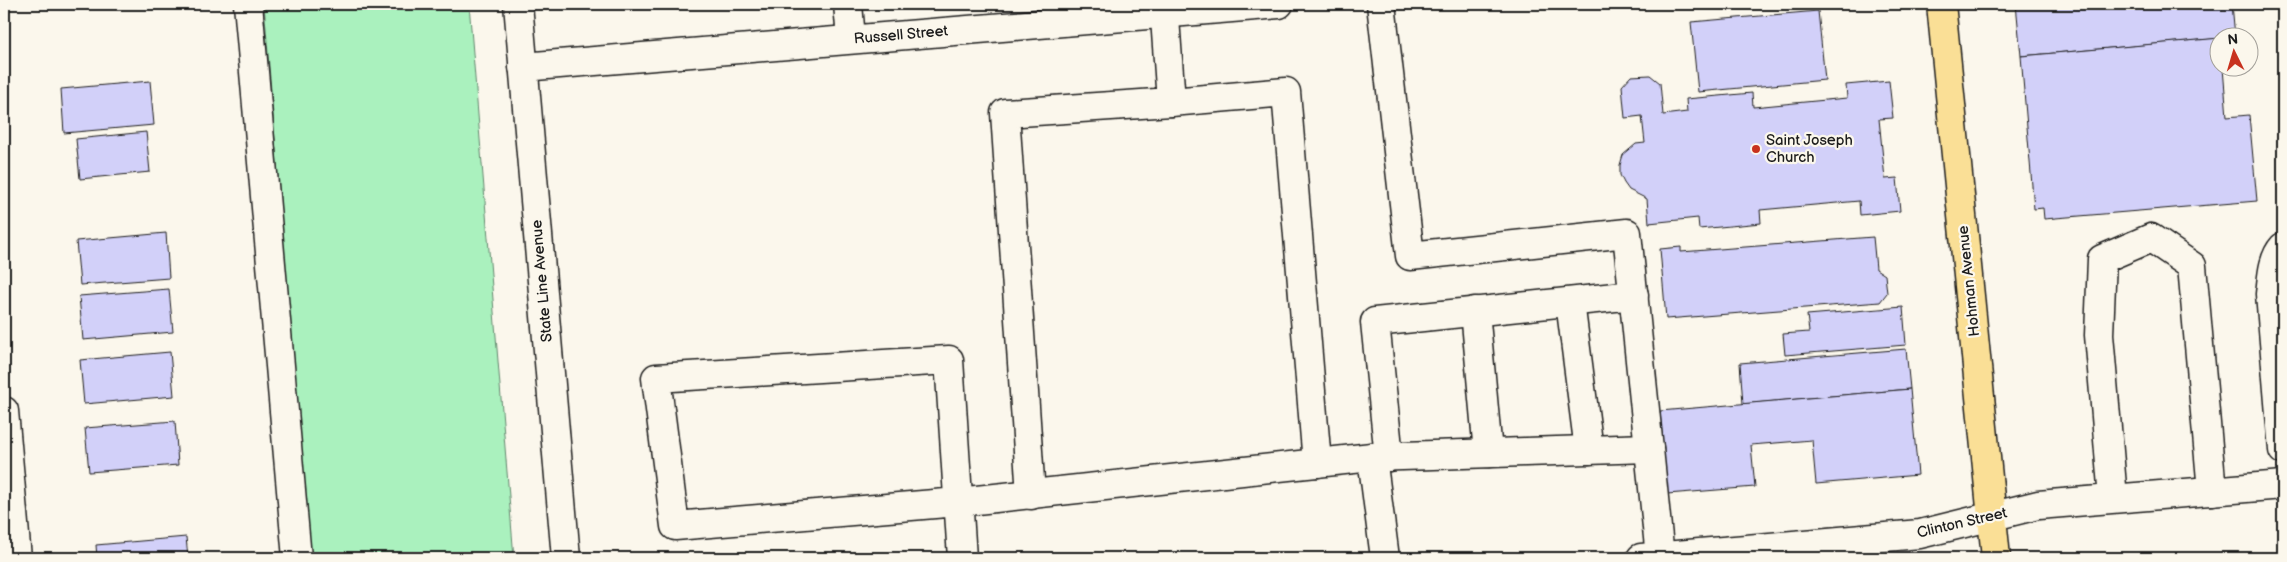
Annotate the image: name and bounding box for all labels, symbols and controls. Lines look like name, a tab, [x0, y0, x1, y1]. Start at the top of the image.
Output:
street label: Russell Street	[853, 21, 949, 49]
north arrow	[2210, 28, 2260, 78]
text: N	[2227, 31, 2239, 48]
place label: Saint Joseph Church	[1766, 131, 1853, 167]
marker: Saint Joseph Church	[1750, 143, 1762, 155]
street label: State Line Avenue	[527, 219, 557, 343]
street label: Hohman Avenue	[1954, 224, 1984, 337]
street label: Clinton Street	[1915, 503, 2009, 543]

